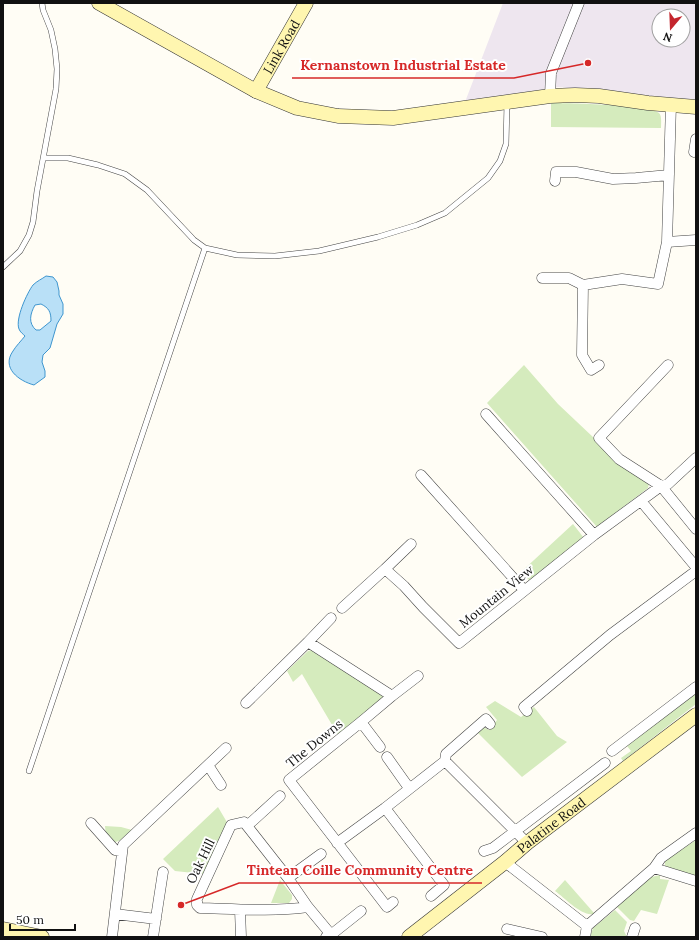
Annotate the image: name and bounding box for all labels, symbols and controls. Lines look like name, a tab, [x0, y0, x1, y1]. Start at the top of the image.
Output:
north arrow	[651, 8, 691, 48]
street label: Link Road	[259, 17, 304, 77]
text: N	[661, 29, 674, 45]
callout: Kernanstown Industrial Estate	[292, 52, 514, 78]
text: Kernanstown Industrial Estate	[300, 56, 506, 74]
street label: Mountain View	[456, 561, 537, 632]
street label: The Downs	[283, 715, 346, 771]
street label: Palatine Road	[514, 794, 589, 857]
street label: Oak Hill	[182, 835, 219, 887]
callout: Tintean Coille Community Centre	[239, 857, 482, 883]
text: Tintean Coille Community Centre	[247, 861, 474, 879]
scale bar	[10, 906, 75, 932]
text: 50 m	[16, 912, 44, 927]

